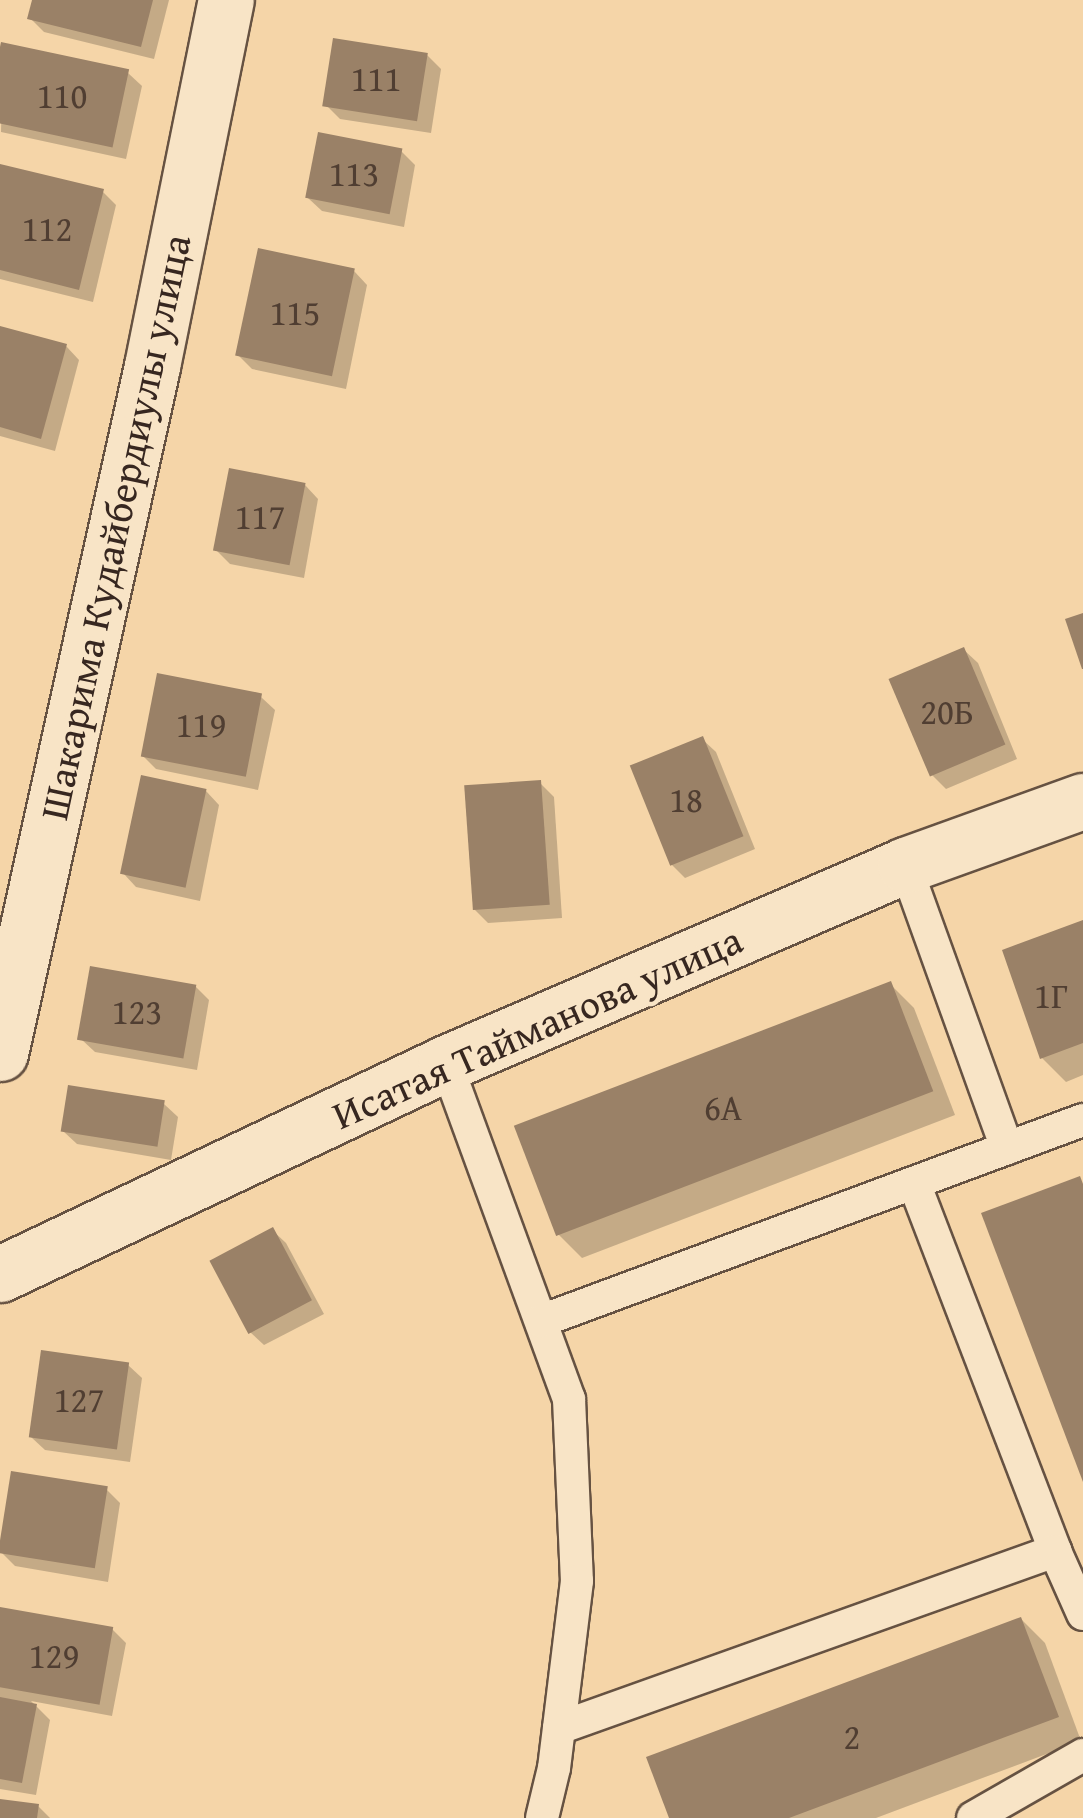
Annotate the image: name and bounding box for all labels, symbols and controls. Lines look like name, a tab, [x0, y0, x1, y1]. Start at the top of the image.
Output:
house number: 111	[351, 58, 401, 100]
house number: 110	[37, 75, 87, 117]
house number: 113	[329, 153, 379, 195]
house number: 112	[22, 208, 72, 250]
street label: Шакарима Кудайбердиулы улица	[29, 230, 201, 824]
house number: 115	[270, 292, 320, 334]
house number: 117	[235, 496, 285, 538]
house number: 20Б	[920, 691, 974, 733]
house number: 119	[176, 704, 226, 746]
house number: 18	[669, 779, 703, 821]
street label: Исатая Тайманова улица	[325, 915, 749, 1139]
house number: 1Г	[1034, 975, 1068, 1017]
house number: 123	[112, 991, 162, 1033]
house number: 6А	[704, 1087, 742, 1129]
house number: 127	[54, 1379, 104, 1421]
house number: 129	[29, 1635, 79, 1677]
house number: 2	[844, 1716, 860, 1758]

